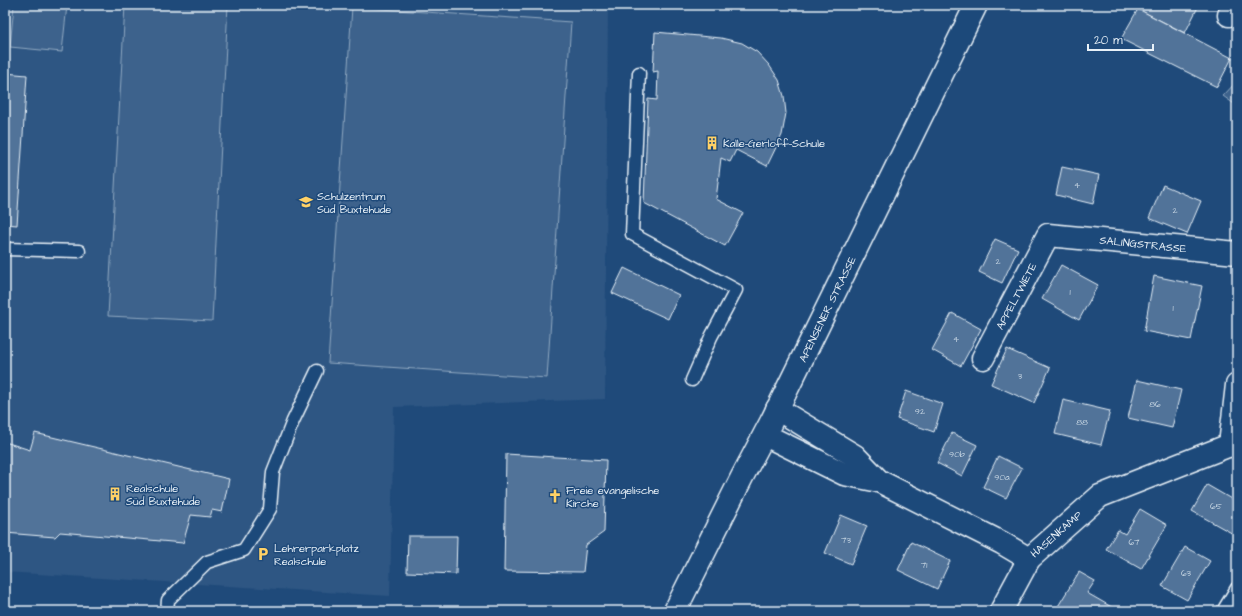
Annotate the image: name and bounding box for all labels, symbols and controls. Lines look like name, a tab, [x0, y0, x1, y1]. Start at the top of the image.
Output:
scale bar	[1088, 26, 1153, 52]
text: 20 m	[1094, 32, 1123, 49]
building icon: Kalle-Gerloff-Schule	[704, 135, 720, 151]
place label: Kalle-Gerloff-Schule	[723, 136, 825, 151]
house number: 4	[1074, 179, 1080, 192]
place label: Schulzentrum Süd Buxtehude	[317, 189, 391, 217]
school or university icon: Schulzentrum Süd Buxtehude	[298, 194, 314, 210]
house number: 2	[1172, 204, 1178, 217]
street label: SALINGSTRASSE	[1099, 232, 1188, 257]
street label: APENSENER STRASSE	[795, 253, 860, 365]
house number: 2	[995, 255, 1001, 268]
street label: APPELTWIETE	[992, 260, 1041, 332]
house number: 1	[1069, 286, 1071, 299]
house number: 1	[1172, 302, 1174, 315]
house number: 4	[953, 333, 959, 346]
house number: 3	[1018, 370, 1023, 383]
house number: 86	[1149, 398, 1161, 411]
house number: 92	[915, 405, 926, 418]
house number: 88	[1076, 416, 1088, 429]
house number: 90b	[949, 448, 965, 461]
house number: 90a	[994, 471, 1010, 484]
place label: Realschule Süd Buxtehude	[126, 481, 200, 509]
place label: Freie evangelische Kirche	[566, 483, 659, 511]
building icon: Realschule Süd Buxtehude	[107, 486, 123, 502]
church icon: Freie evangelische Kirche	[547, 488, 563, 504]
house number: 65	[1210, 500, 1223, 513]
street label: HASENKAMP	[1027, 508, 1085, 561]
house number: 73	[841, 534, 851, 547]
house number: 67	[1128, 536, 1140, 549]
place label: Lehrerparkplatz Realschule	[274, 541, 360, 569]
parking icon: Lehrerparkplatz Realschule	[255, 546, 271, 562]
house number: 71	[921, 559, 927, 572]
house number: 63	[1181, 567, 1192, 580]

